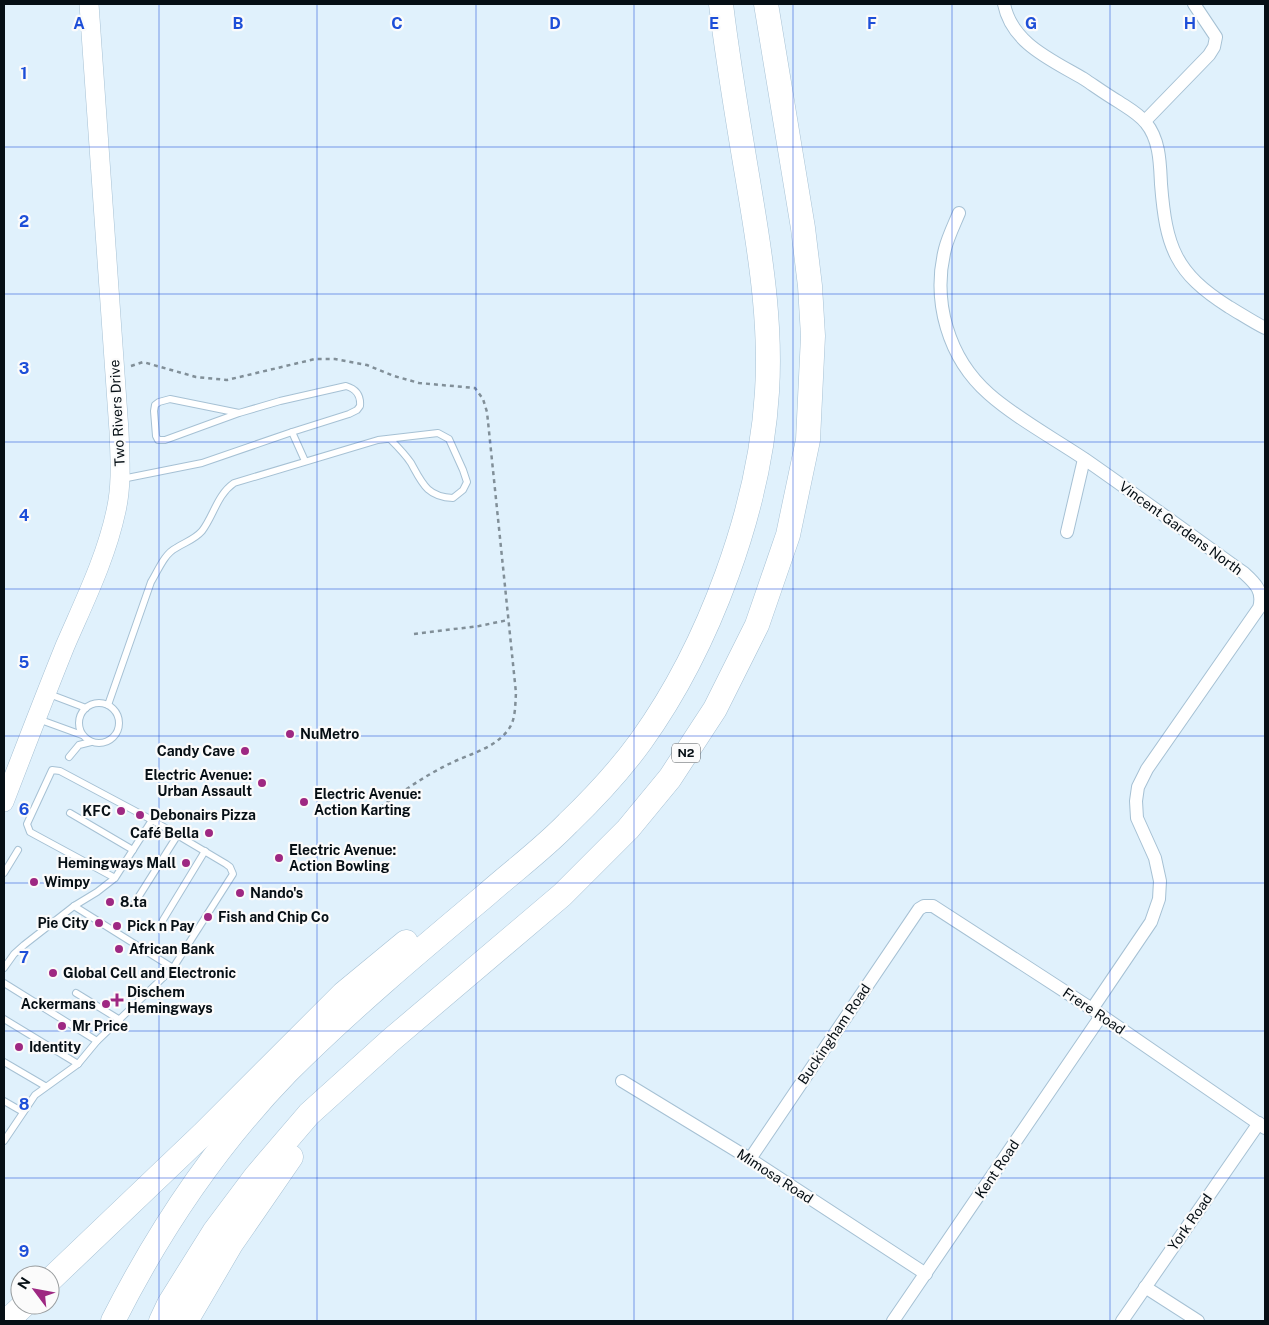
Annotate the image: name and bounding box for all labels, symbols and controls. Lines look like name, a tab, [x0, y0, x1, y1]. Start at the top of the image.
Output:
text: A	[73, 14, 85, 33]
text: B	[233, 14, 244, 33]
text: C	[391, 14, 403, 33]
text: D	[549, 14, 561, 33]
text: E	[709, 14, 719, 33]
text: F	[867, 14, 877, 33]
text: G	[1025, 14, 1037, 33]
text: H	[1184, 14, 1196, 33]
text: 1	[21, 64, 27, 83]
text: 2	[19, 212, 29, 231]
text: 3	[19, 359, 29, 378]
street label: Two Rivers Drive	[106, 359, 128, 467]
street label: Vincent Gardens North	[1116, 478, 1246, 578]
text: 4	[19, 506, 30, 525]
text: 5	[19, 653, 30, 672]
place label: NuMetro	[300, 726, 359, 742]
marker: NuMetro	[284, 728, 296, 740]
place label: Candy Cave	[157, 743, 235, 759]
road number: N2	[672, 744, 700, 762]
marker: Candy Cave	[239, 745, 251, 757]
place label: Electric Avenue: Urban Assault	[145, 767, 252, 799]
marker: Electric Avenue: Urban Assault	[256, 777, 268, 789]
place label: Electric Avenue: Action Karting	[314, 786, 421, 818]
marker: Electric Avenue: Action Karting	[298, 796, 310, 808]
text: 6	[19, 800, 29, 819]
place label: KFC	[82, 803, 111, 819]
marker: KFC	[115, 805, 127, 817]
place label: Debonairs Pizza	[150, 807, 256, 823]
marker: Debonairs Pizza	[134, 809, 146, 821]
place label: Café Bella	[130, 825, 199, 841]
marker: Café Bella	[203, 827, 215, 839]
place label: Electric Avenue: Action Bowling	[289, 842, 396, 874]
marker: Electric Avenue: Action Bowling	[273, 852, 285, 864]
place label: Hemingways Mall	[57, 855, 176, 871]
marker: Hemingways Mall	[180, 857, 192, 869]
place label: Wimpy	[44, 874, 90, 890]
marker: Wimpy	[28, 876, 40, 888]
place label: Nando's	[250, 885, 303, 901]
marker: Nando's	[234, 887, 246, 899]
place label: 8.ta	[120, 894, 147, 910]
marker: 8.ta	[104, 896, 116, 908]
place label: Fish and Chip Co	[218, 909, 329, 925]
marker: Fish and Chip Co	[202, 911, 214, 923]
place label: Pie City	[37, 915, 89, 931]
marker: Pie City	[93, 917, 105, 929]
place label: Pick n Pay	[127, 918, 195, 934]
marker: Pick n Pay	[111, 920, 123, 932]
place label: African Bank	[129, 941, 215, 957]
marker: African Bank	[113, 943, 125, 955]
text: 7	[19, 948, 29, 967]
place label: Global Cell and Electronic	[63, 965, 236, 981]
marker: Global Cell and Electronic	[47, 967, 59, 979]
street label: Buckingham Road	[794, 981, 874, 1087]
place label: Dischem Hemingways	[127, 984, 213, 1016]
street label: Frere Road	[1060, 984, 1128, 1038]
marker: Dischem Hemingways	[111, 994, 123, 1006]
place label: Ackermans	[21, 996, 96, 1012]
marker: Ackermans	[100, 998, 112, 1010]
place label: Mr Price	[72, 1018, 128, 1034]
marker: Mr Price	[56, 1020, 68, 1032]
place label: Identity	[29, 1039, 81, 1055]
marker: Identity	[13, 1041, 25, 1053]
text: 8	[19, 1095, 30, 1114]
street label: Kent Road	[972, 1137, 1022, 1201]
street label: Mimosa Road	[734, 1146, 816, 1206]
street label: York Road	[1165, 1191, 1215, 1253]
text: 9	[19, 1242, 29, 1261]
north arrow	[10, 1265, 60, 1315]
text: N	[14, 1274, 34, 1292]

